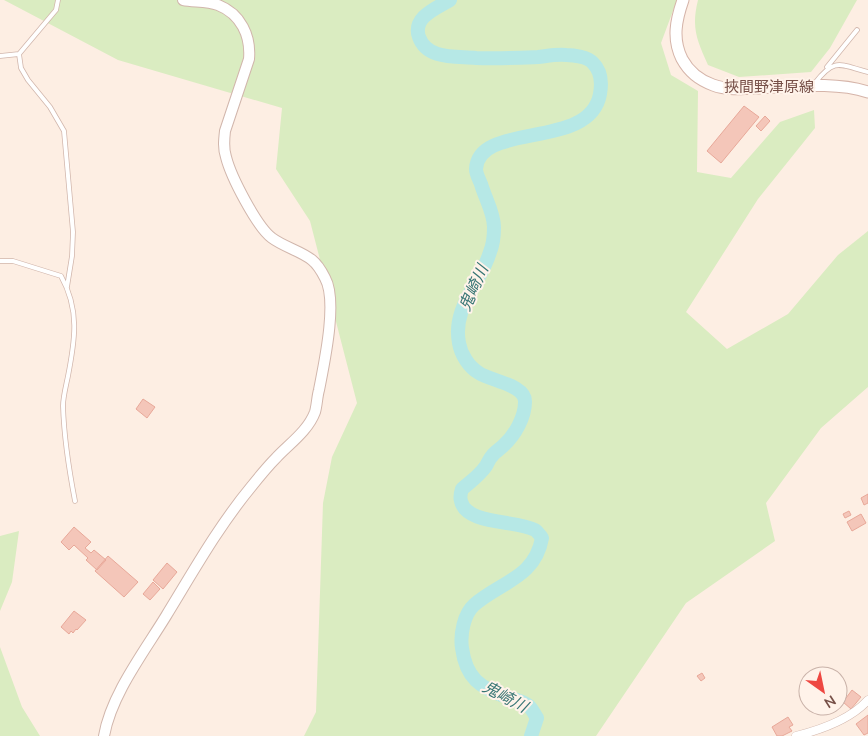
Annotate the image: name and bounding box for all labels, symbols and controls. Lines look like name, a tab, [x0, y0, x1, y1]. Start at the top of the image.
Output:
street label: 挾間野津原線	[724, 77, 814, 97]
water label: 鬼崎川	[454, 260, 495, 314]
north arrow	[798, 666, 848, 716]
water label: 鬼崎川	[479, 676, 533, 719]
text: N	[820, 691, 839, 712]

